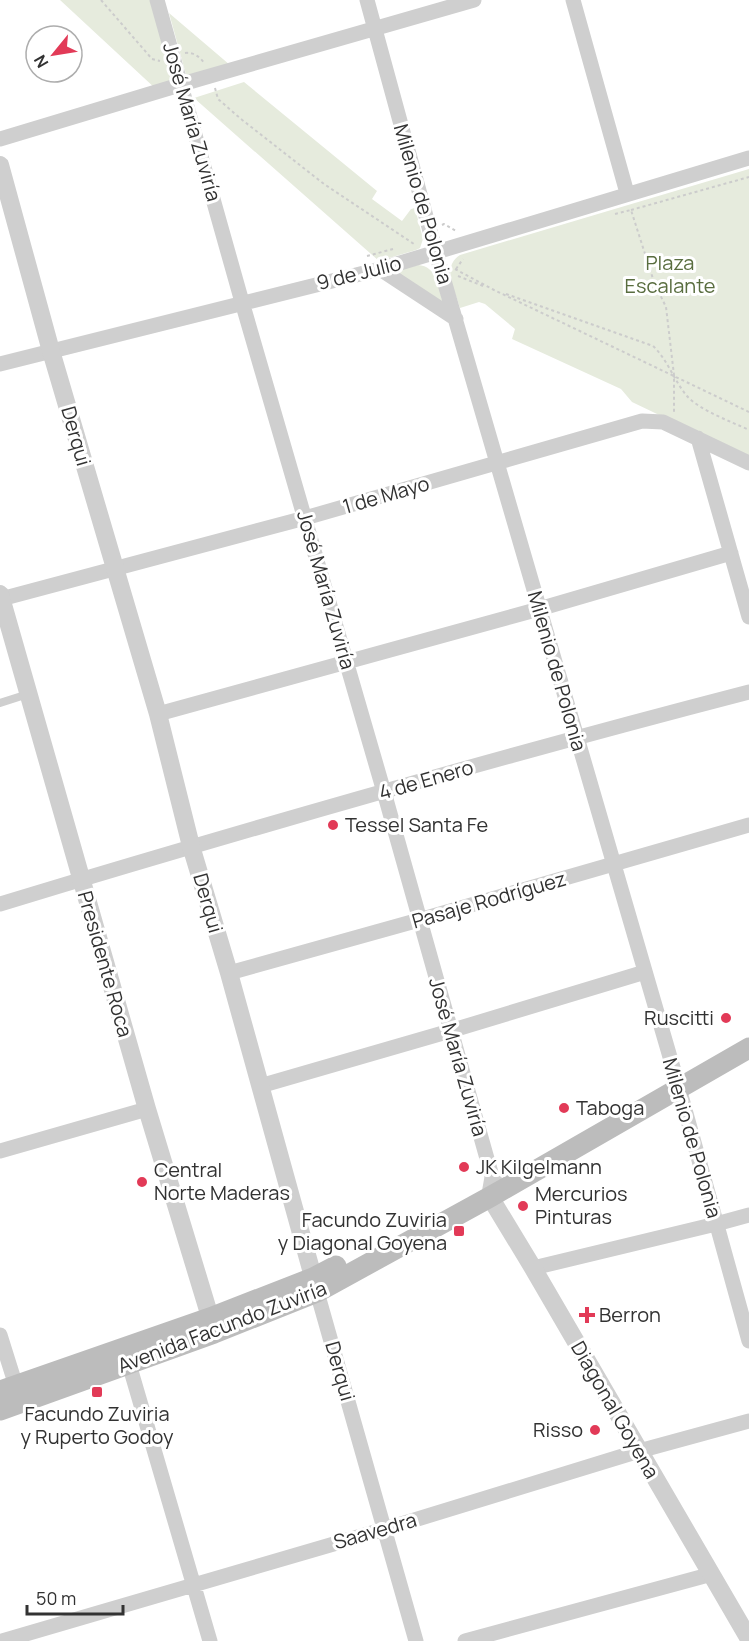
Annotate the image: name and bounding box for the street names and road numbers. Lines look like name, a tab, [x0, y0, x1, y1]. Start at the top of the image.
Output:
street label: José María Zuviría	[157, 39, 228, 204]
street label: Milenio de Polonia	[388, 121, 459, 287]
street label: 9 de Julio	[314, 249, 404, 296]
street label: Derqui	[55, 403, 98, 469]
street label: 1 de Mayo	[340, 469, 432, 520]
street label: José María Zuviría	[291, 507, 362, 672]
street label: Milenio de Polonia	[522, 588, 593, 754]
street label: 4 de Enero	[375, 753, 476, 806]
street label: Pasaje Rodríguez	[409, 865, 569, 934]
street label: Derqui	[187, 870, 230, 936]
street label: Presidente Roca	[72, 888, 139, 1040]
street label: José María Zuviría	[423, 974, 494, 1139]
street label: Milenio de Polonia	[657, 1055, 728, 1221]
street label: Avenida Facundo Zuviría	[113, 1274, 330, 1379]
street label: Diagonal Goyena	[565, 1336, 666, 1483]
street label: Derqui	[319, 1338, 362, 1404]
street label: Saavedra	[330, 1506, 420, 1555]

